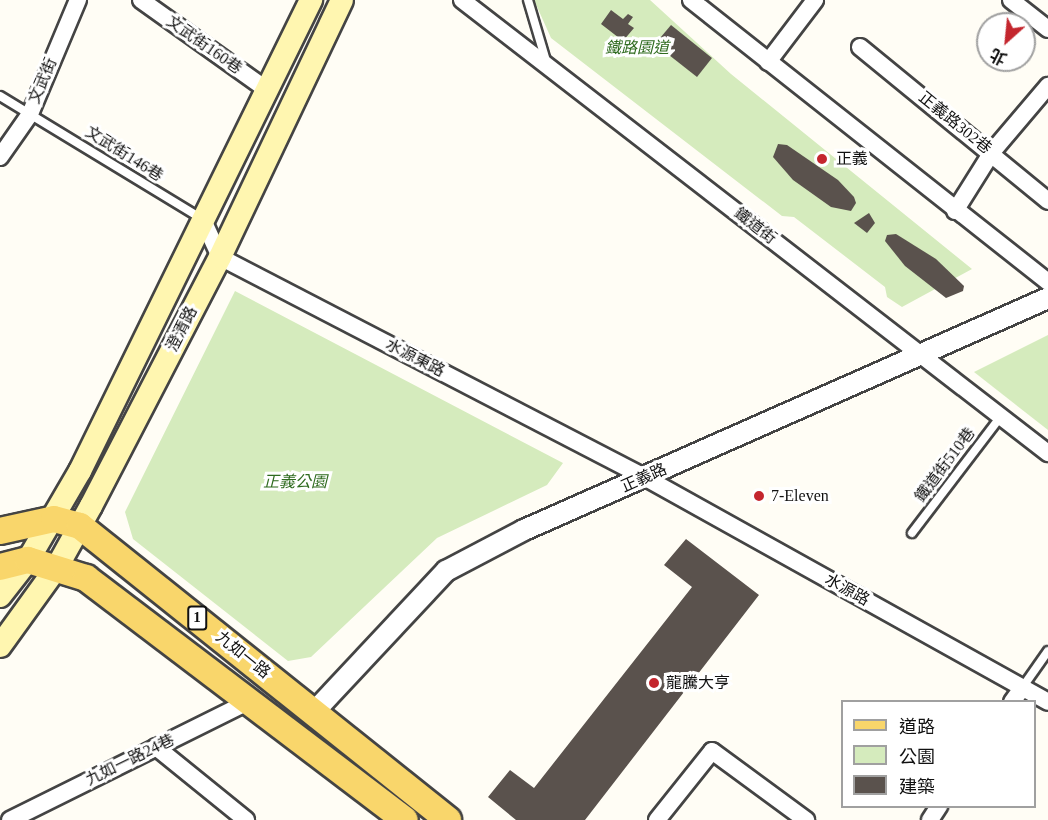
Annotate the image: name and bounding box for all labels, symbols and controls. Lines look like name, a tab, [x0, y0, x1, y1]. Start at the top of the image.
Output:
street label: 文武街160巷	[162, 12, 246, 78]
north arrow	[976, 12, 1036, 72]
park label: 鐵路園道	[605, 38, 669, 58]
text: 北	[988, 45, 1010, 68]
street label: 文武街	[25, 55, 61, 107]
street label: 正義路302巷	[915, 88, 995, 158]
street label: 文武街146巷	[82, 123, 166, 185]
place label: 正義	[836, 149, 868, 169]
marker: 正義	[813, 150, 831, 168]
street label: 鐵道街	[730, 204, 780, 248]
street label: 澄清路	[163, 303, 201, 355]
street label: 水源東路	[382, 335, 448, 381]
street label: 鐵道街510巷	[911, 424, 979, 506]
street label: 正義路	[618, 459, 670, 497]
park label: 正義公園	[263, 472, 327, 492]
place label: 7-Eleven	[771, 486, 829, 506]
marker: 7-Eleven	[752, 489, 766, 503]
street label: 水源路	[821, 570, 873, 610]
road number: 1	[186, 606, 208, 630]
street label: 九如一路	[212, 627, 274, 683]
place label: 龍騰大亨	[666, 673, 730, 693]
marker: 龍騰大亨	[647, 676, 661, 690]
legend	[841, 700, 1036, 808]
text: 道路	[899, 717, 935, 737]
street label: 九如一路24巷	[83, 730, 177, 790]
text: 公園	[899, 747, 935, 767]
text: 建築	[899, 777, 935, 797]

